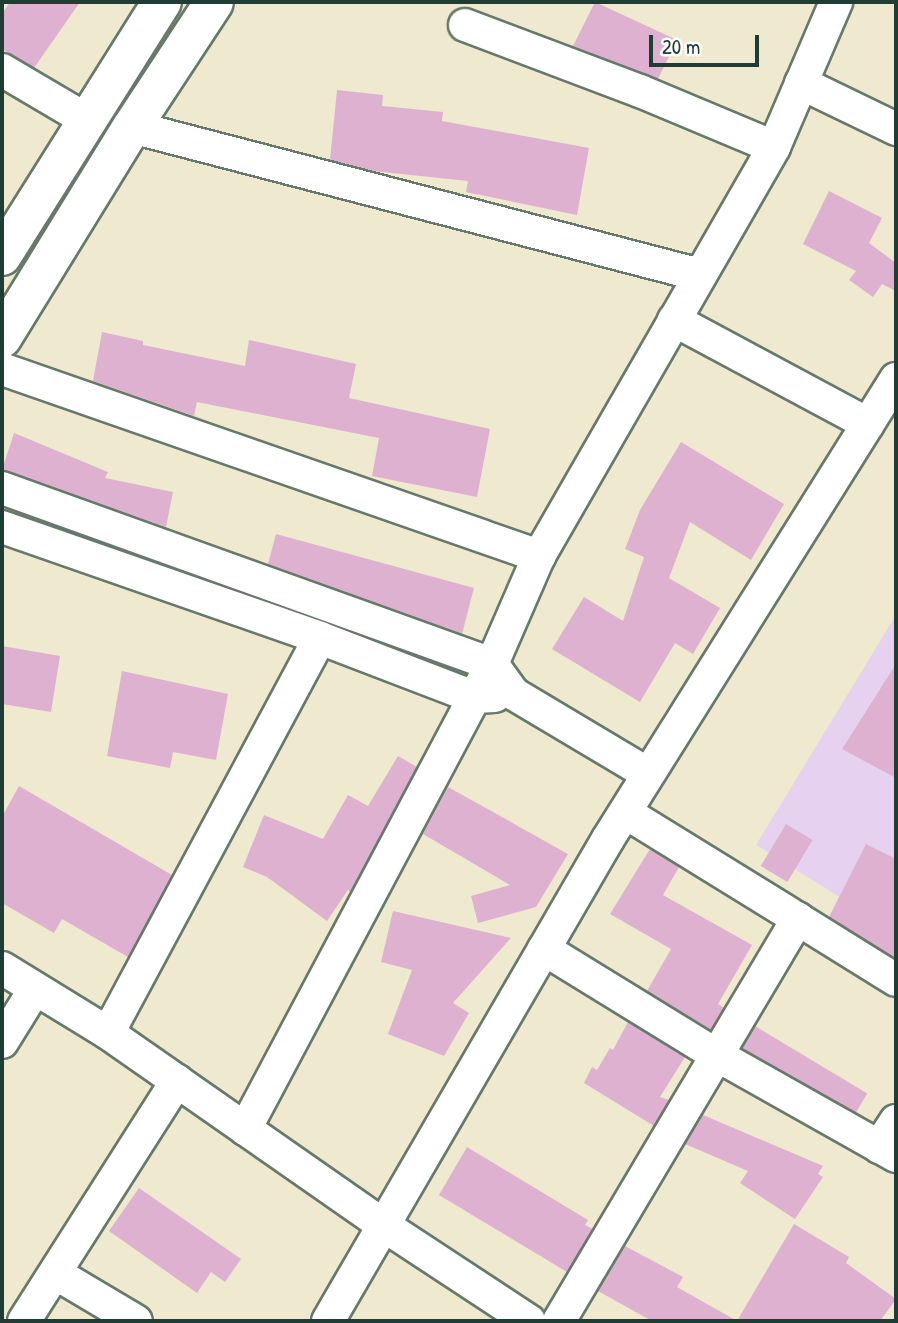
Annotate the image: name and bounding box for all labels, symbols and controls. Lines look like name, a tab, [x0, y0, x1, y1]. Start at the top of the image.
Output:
scale bar	[653, 21, 763, 65]
text: 20 m	[662, 32, 700, 61]

